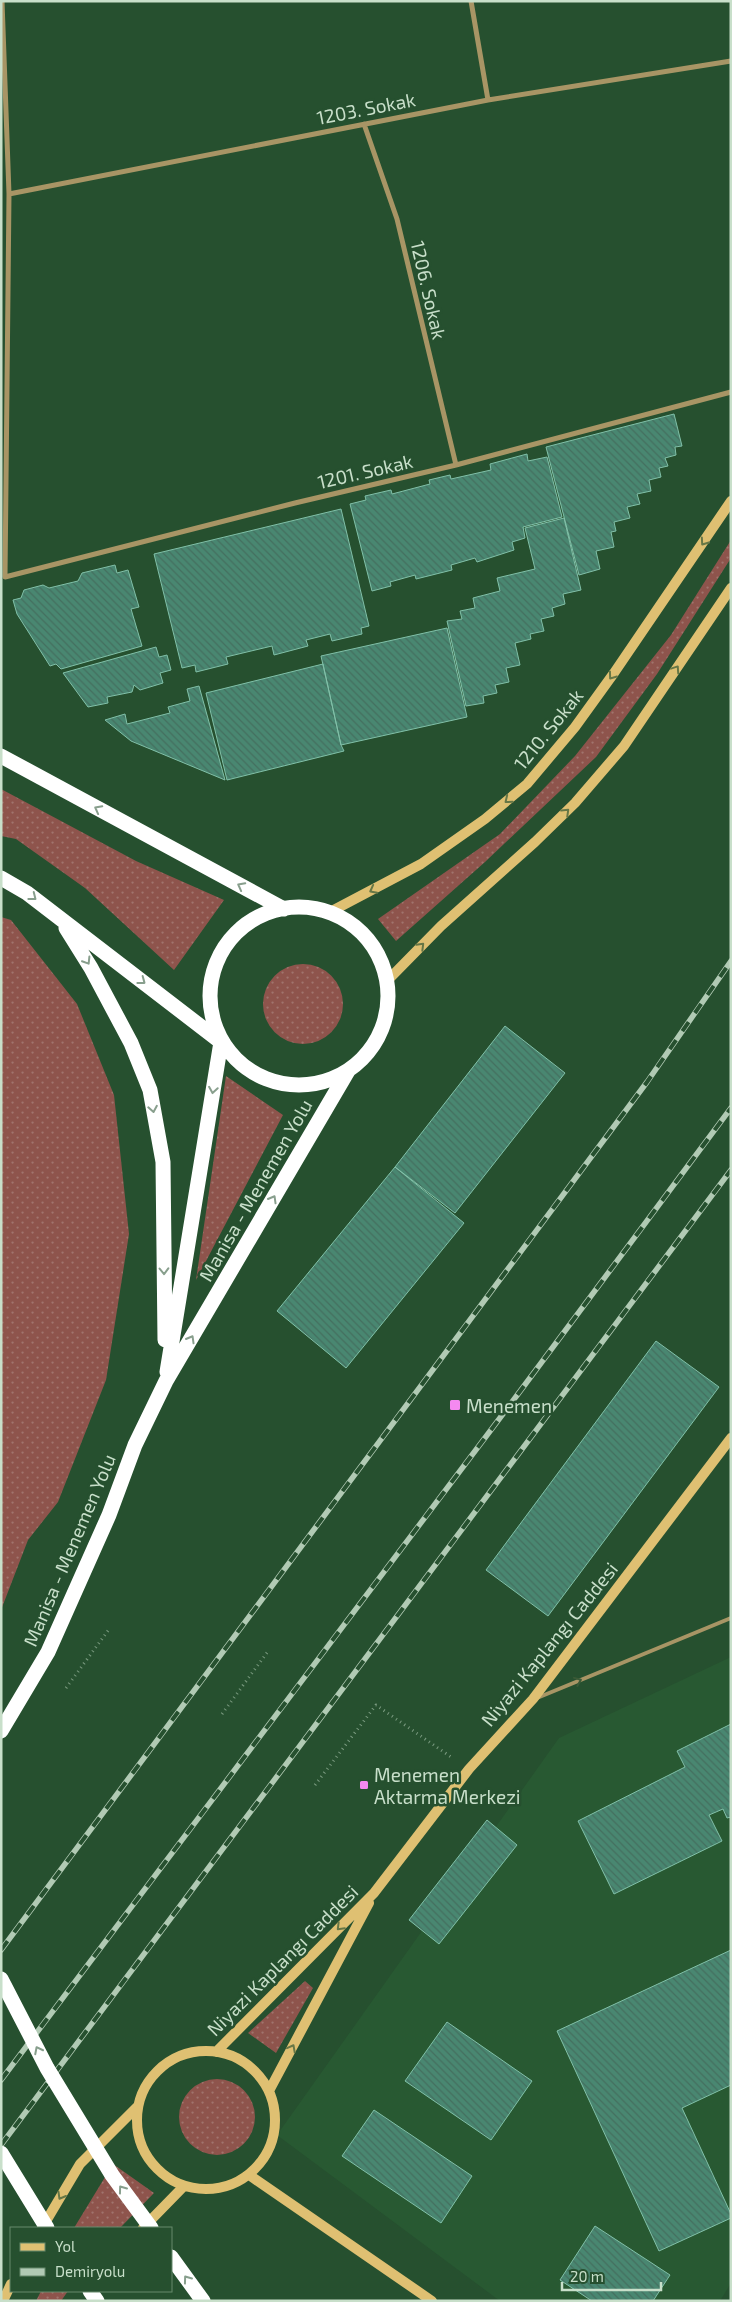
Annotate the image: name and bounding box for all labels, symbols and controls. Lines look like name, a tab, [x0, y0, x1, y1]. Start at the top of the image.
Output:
street label: 1203. Sokak	[315, 87, 418, 129]
street label: 1206. Sokak	[407, 239, 452, 342]
street label: 1201. Sokak	[315, 449, 415, 493]
one-way arrow	[701, 536, 710, 546]
one-way arrow	[669, 666, 679, 675]
one-way arrow	[609, 670, 618, 680]
street label: 1210. Sokak	[509, 684, 588, 774]
one-way arrow	[505, 795, 514, 803]
one-way arrow	[94, 805, 103, 815]
one-way arrow	[560, 809, 569, 818]
one-way arrow	[237, 882, 246, 892]
one-way arrow	[369, 884, 378, 894]
one-way arrow	[27, 892, 36, 901]
one-way arrow	[415, 943, 424, 952]
one-way arrow	[81, 956, 91, 965]
one-way arrow	[136, 976, 145, 984]
one-way arrow	[209, 1085, 219, 1094]
street label: Manisa - Menemen Yolu	[193, 1095, 317, 1285]
one-way arrow	[148, 1105, 158, 1113]
one-way arrow	[266, 1195, 276, 1204]
one-way arrow	[159, 1267, 169, 1275]
one-way arrow	[184, 1335, 194, 1344]
place label: Menemen	[466, 1394, 552, 1417]
marker: Menemen	[448, 1398, 462, 1412]
street label: Manisa - Menemen Yolu	[18, 1450, 120, 1650]
street label: Niyazi Kaplangı Caddesi	[476, 1557, 622, 1731]
one-way arrow	[573, 1677, 582, 1687]
place label: Menemen Aktarma Merkezi	[374, 1763, 521, 1808]
marker: Menemen Aktarma Merkezi	[358, 1779, 370, 1791]
street label: Niyazi Kaplangı Caddesi	[202, 1880, 362, 2040]
one-way arrow	[337, 1922, 346, 1931]
one-way arrow	[286, 2044, 296, 2053]
one-way arrow	[34, 2046, 44, 2055]
one-way arrow	[119, 2185, 128, 2195]
one-way arrow	[58, 2190, 68, 2199]
legend	[10, 2227, 172, 2292]
text: Yol	[55, 2237, 76, 2255]
scale bar	[562, 2260, 661, 2292]
text: Demiryolu	[55, 2262, 125, 2280]
text: 20 m	[570, 2267, 604, 2285]
one-way arrow	[184, 2275, 193, 2285]

